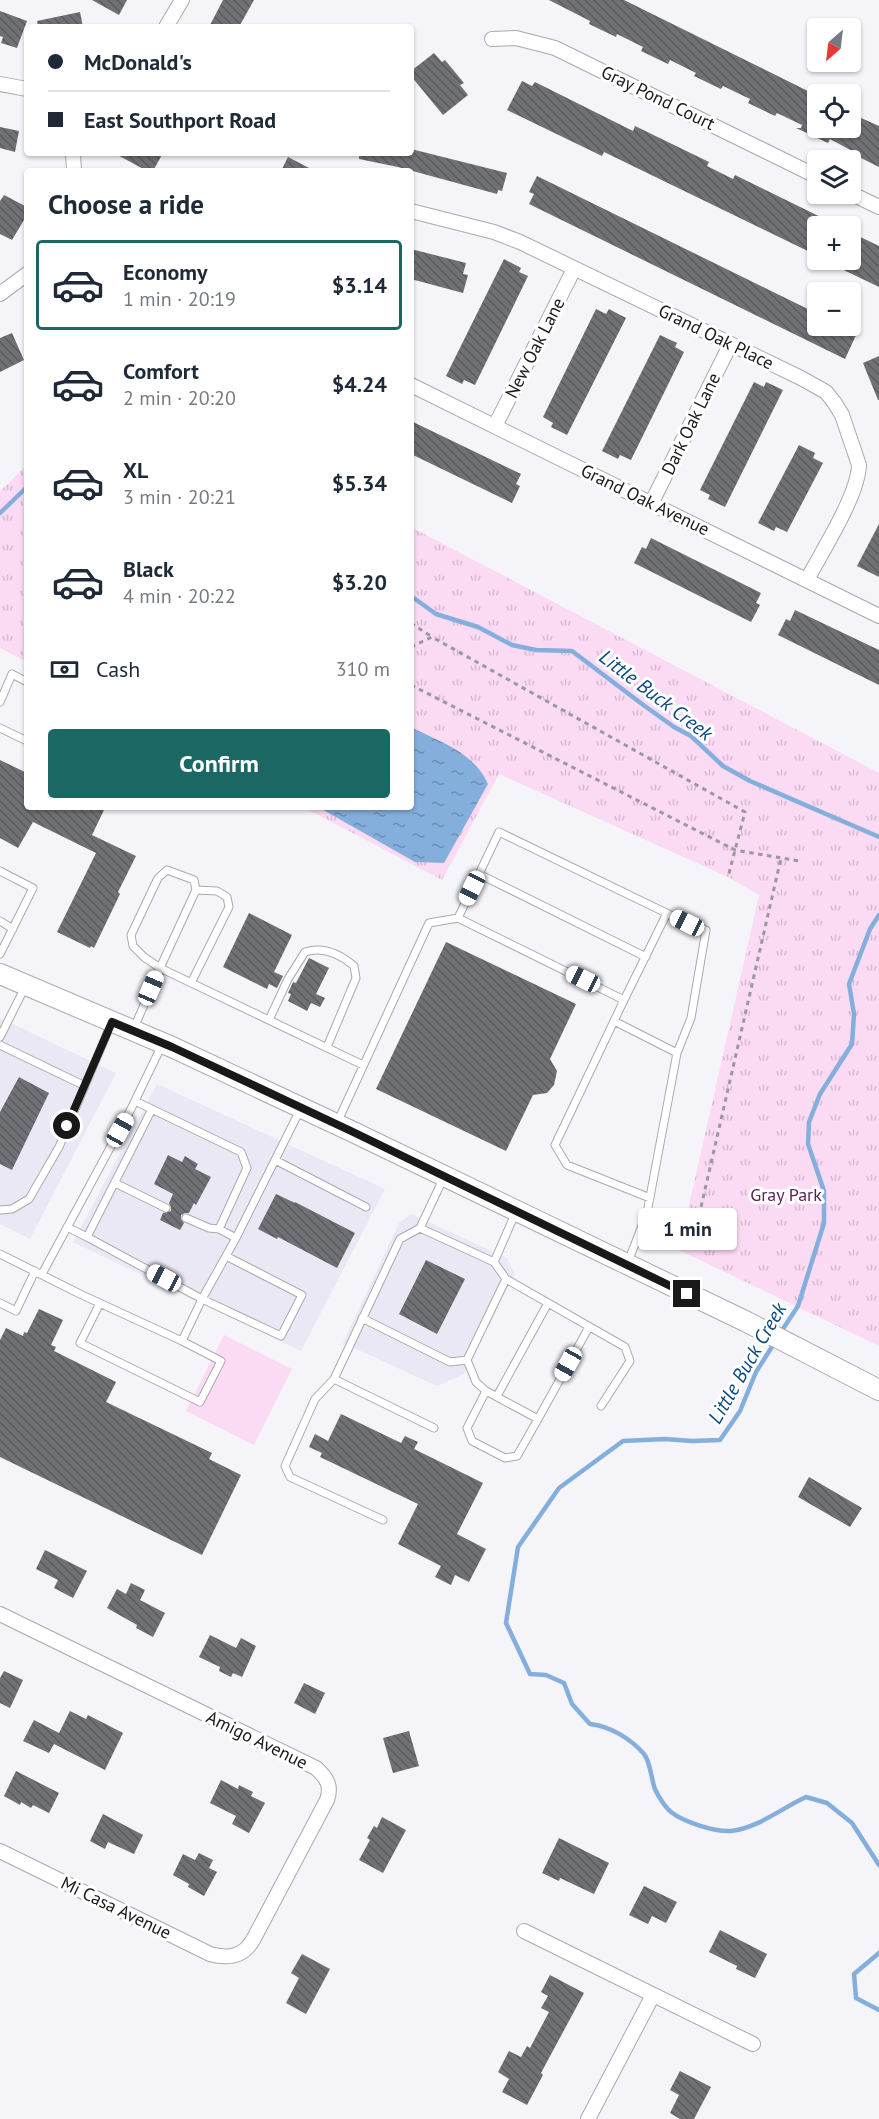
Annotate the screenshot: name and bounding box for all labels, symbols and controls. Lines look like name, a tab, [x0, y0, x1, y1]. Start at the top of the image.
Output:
north arrow	[807, 18, 861, 72]
map controls	[807, 18, 861, 336]
text: McDonald's	[84, 48, 192, 76]
street label: Gray Pond Court	[598, 60, 719, 135]
button: locate	[807, 84, 861, 138]
text: East Southport Road	[84, 106, 276, 134]
button: layers	[807, 150, 861, 204]
text: Choose a ride	[48, 187, 204, 221]
button: +	[807, 216, 861, 270]
icon: car	[51, 258, 105, 312]
text: Economy	[123, 258, 207, 286]
text: $3.14	[332, 271, 387, 299]
button: −	[807, 282, 861, 336]
text: 1 min · 20:19	[123, 286, 236, 312]
street label: New Oak Lane	[499, 294, 570, 402]
street label: Grand Oak Place	[655, 299, 778, 374]
icon: car	[51, 357, 105, 411]
text: Comfort	[123, 357, 199, 385]
street label: Dark Oak Lane	[656, 369, 725, 479]
text: $4.24	[332, 370, 387, 398]
text: 2 min · 20:20	[123, 385, 236, 411]
icon: car	[51, 456, 105, 510]
text: XL	[123, 456, 148, 484]
street label: Grand Oak Avenue	[577, 458, 713, 541]
text: $5.34	[332, 469, 387, 497]
text: 3 min · 20:21	[123, 484, 236, 510]
icon: car	[51, 555, 105, 609]
text: Black	[123, 555, 174, 583]
text: $3.20	[332, 568, 387, 596]
text: 4 min · 20:22	[123, 583, 236, 609]
water label: Little Buck Creek	[594, 644, 719, 747]
icon: cash	[48, 653, 81, 686]
text: Cash	[96, 655, 140, 683]
text: 310 m	[336, 656, 390, 682]
button: Confirm	[48, 729, 390, 798]
car	[456, 868, 488, 908]
car	[667, 907, 707, 939]
car	[563, 963, 603, 995]
car	[136, 968, 166, 1008]
car	[103, 1110, 137, 1150]
route start	[53, 1112, 80, 1139]
park label: Gray Park	[750, 1183, 822, 1206]
callout: 1 min	[638, 1207, 736, 1249]
text: 1 min	[663, 1216, 712, 1242]
car	[144, 1262, 184, 1294]
route end	[673, 1280, 700, 1307]
water label: Little Buck Creek	[702, 1297, 793, 1428]
car	[551, 1344, 585, 1384]
street label: Amigo Avenue	[203, 1705, 312, 1774]
street label: Mi Casa Avenue	[57, 1871, 175, 1944]

